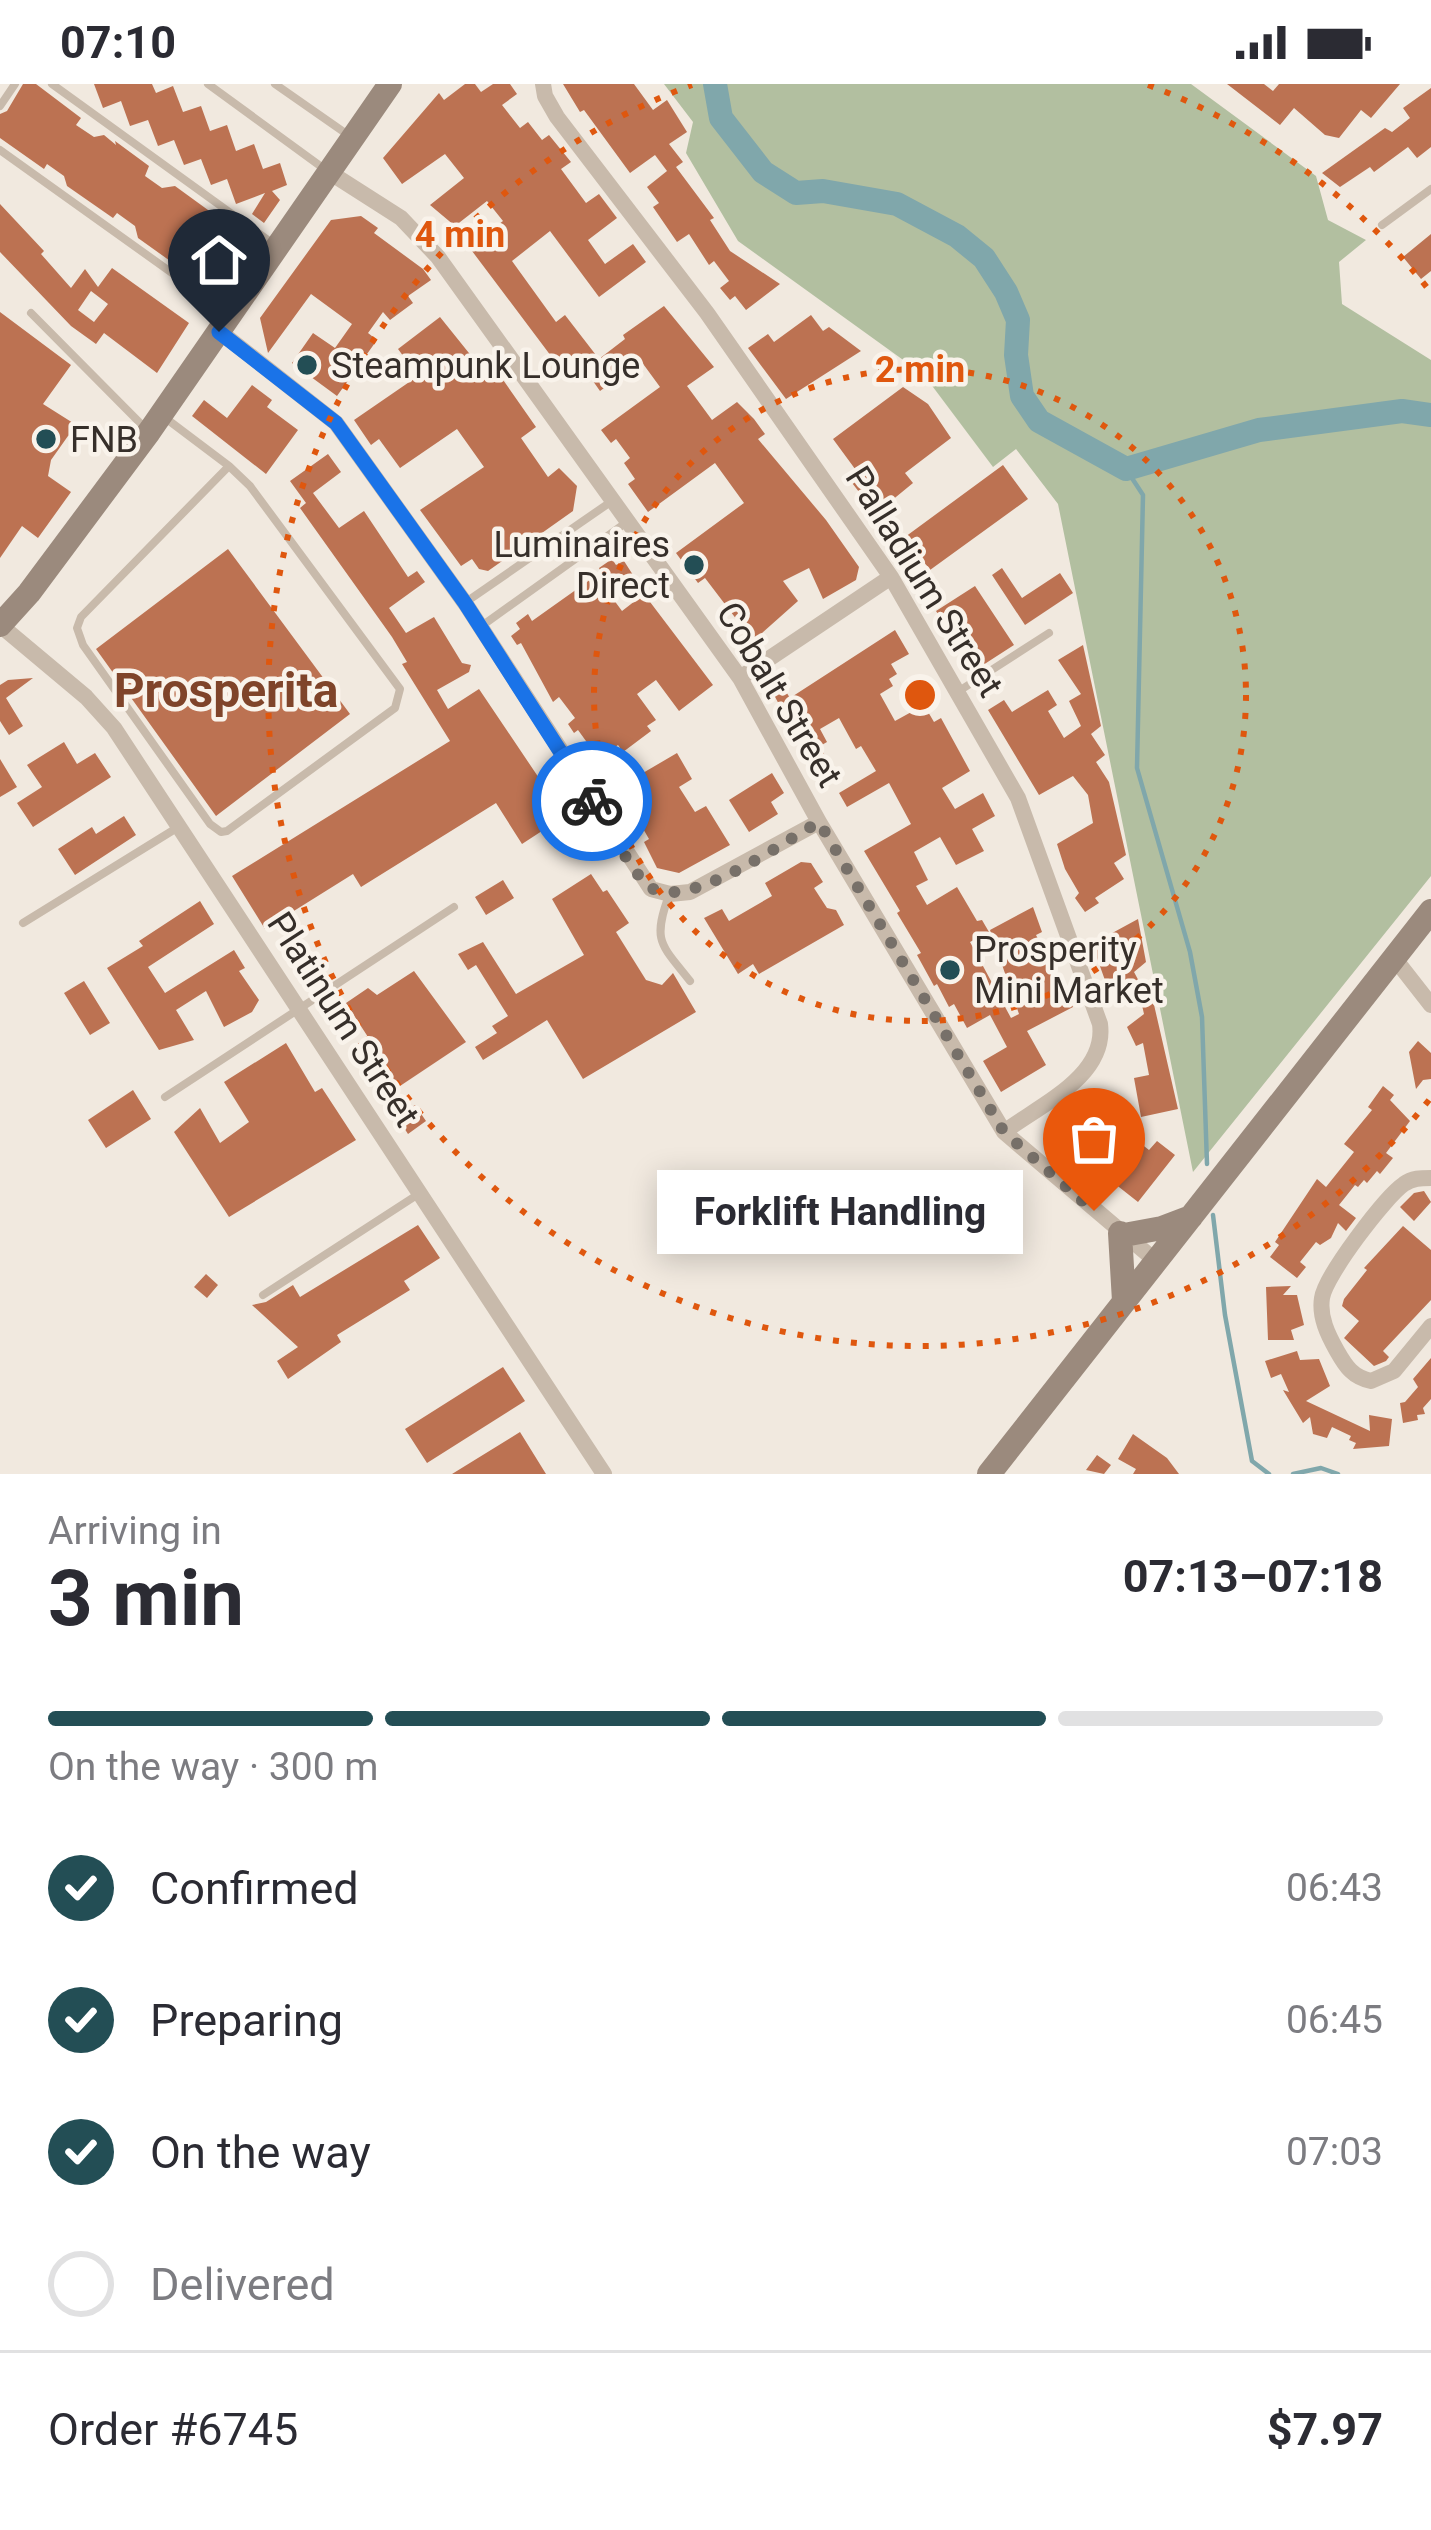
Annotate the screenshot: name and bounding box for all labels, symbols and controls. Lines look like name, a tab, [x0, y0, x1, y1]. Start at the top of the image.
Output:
text: 07:10	[60, 16, 176, 69]
pin	[168, 209, 270, 332]
text: 4 min	[415, 214, 505, 256]
icon: home	[186, 227, 252, 293]
place label: Steampunk Lounge	[331, 345, 640, 387]
text: 2 min	[875, 349, 965, 391]
marker: Steampunk Lounge	[294, 352, 320, 378]
place label: FNB	[70, 419, 138, 461]
marker: FNB	[33, 426, 59, 452]
street label: Palladium Street	[837, 459, 1012, 704]
place label: Luminaires Direct	[493, 524, 670, 607]
marker: Luminaires Direct	[681, 552, 707, 578]
street label: Cobalt Street	[708, 594, 851, 795]
district label: Prosperita	[114, 662, 338, 719]
centre of rings	[899, 674, 941, 716]
courier	[532, 741, 652, 861]
icon: bike	[559, 768, 625, 834]
street label: Platinum Street	[258, 905, 428, 1134]
place label: Prosperity Mini Market	[974, 929, 1164, 1012]
marker: Prosperity Mini Market	[937, 957, 963, 983]
pin	[1043, 1088, 1145, 1211]
icon: bag	[1061, 1106, 1127, 1172]
callout: Forklift Handling	[656, 1169, 1022, 1253]
text: Forklift Handling	[694, 1189, 986, 1235]
text: Arriving in	[48, 1508, 222, 1554]
text: 07:13–07:18	[1123, 1550, 1383, 1603]
text: 3 min	[48, 1553, 244, 1644]
text: On the way · 300 m	[48, 1744, 379, 1790]
icon: check	[48, 1855, 114, 1921]
text: Confirmed	[150, 1862, 359, 1915]
text: 06:43	[1286, 1865, 1383, 1911]
icon: check	[48, 1987, 114, 2053]
text: Preparing	[150, 1994, 343, 2047]
text: 06:45	[1286, 1997, 1383, 2043]
icon: check	[48, 2119, 114, 2185]
text: On the way	[150, 2126, 371, 2179]
text: 07:03	[1286, 2129, 1383, 2175]
text: Delivered	[150, 2258, 335, 2311]
text: Order #6745	[48, 2403, 298, 2456]
text: $7.97	[1267, 2403, 1383, 2456]

